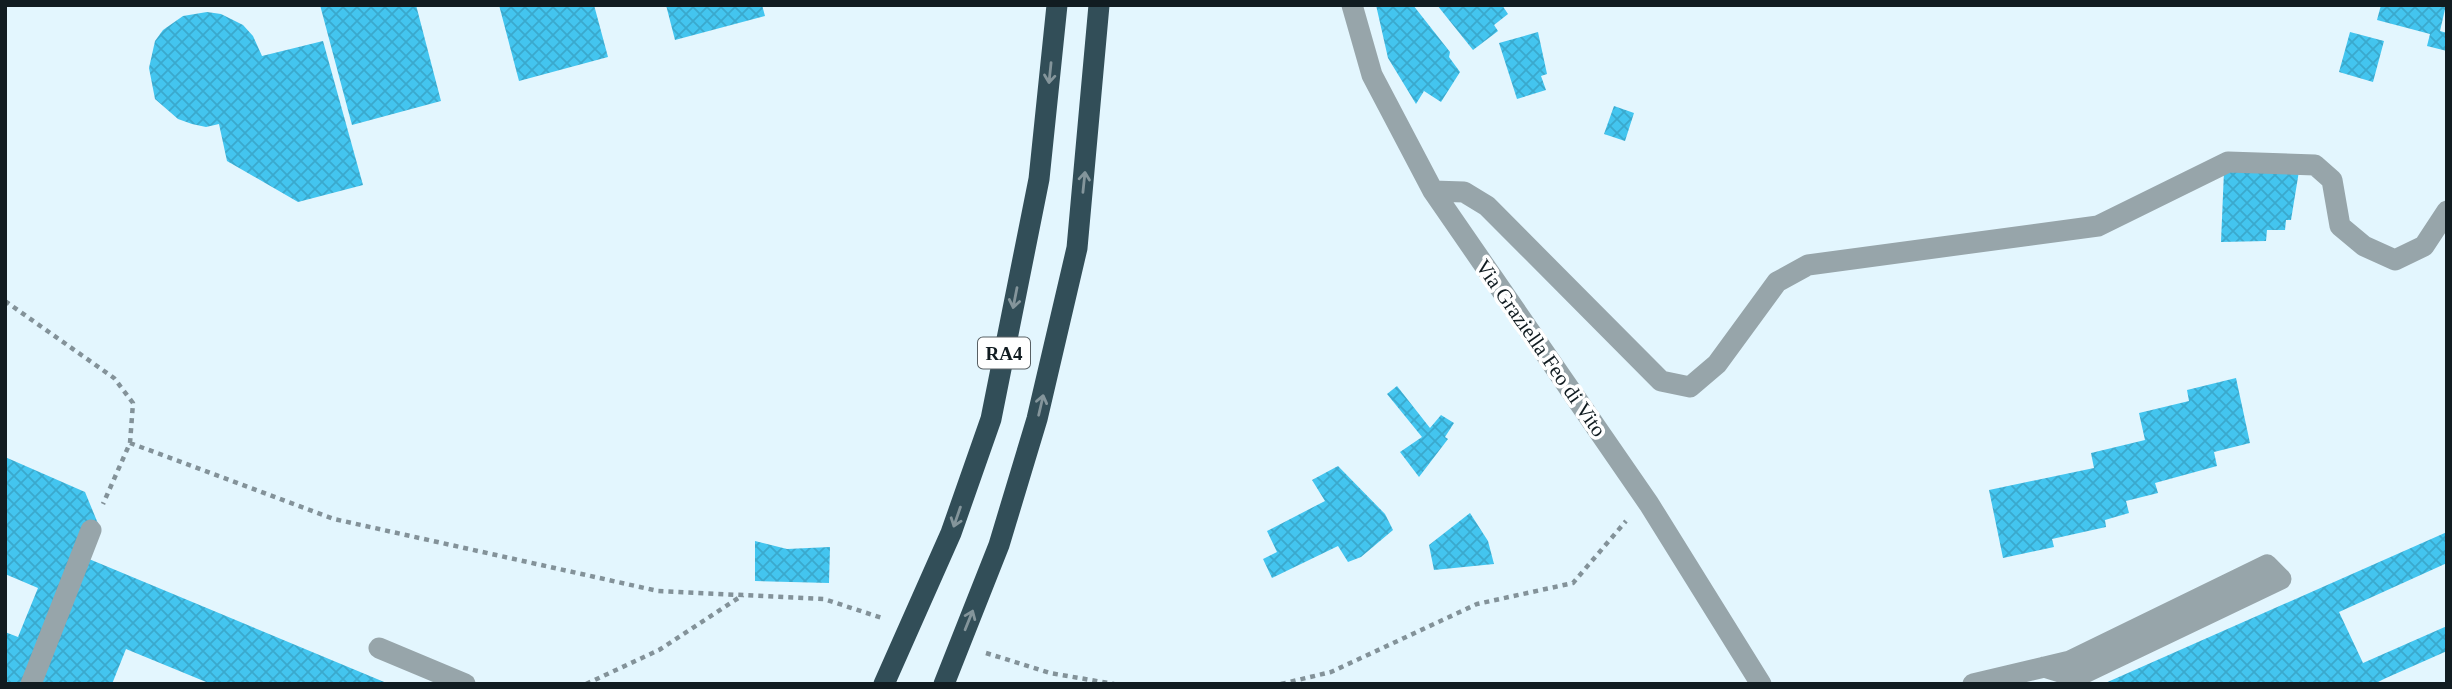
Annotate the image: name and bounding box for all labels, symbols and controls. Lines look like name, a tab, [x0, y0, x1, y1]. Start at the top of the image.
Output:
one-way arrow	[1043, 61, 1056, 84]
one-way arrow	[1077, 171, 1090, 193]
street label: Via Graziella Feo di Vito	[1471, 255, 1611, 441]
one-way arrow	[1008, 286, 1022, 309]
road number: RA4	[978, 338, 1030, 368]
one-way arrow	[1034, 394, 1048, 417]
one-way arrow	[950, 506, 962, 528]
one-way arrow	[964, 610, 977, 632]

